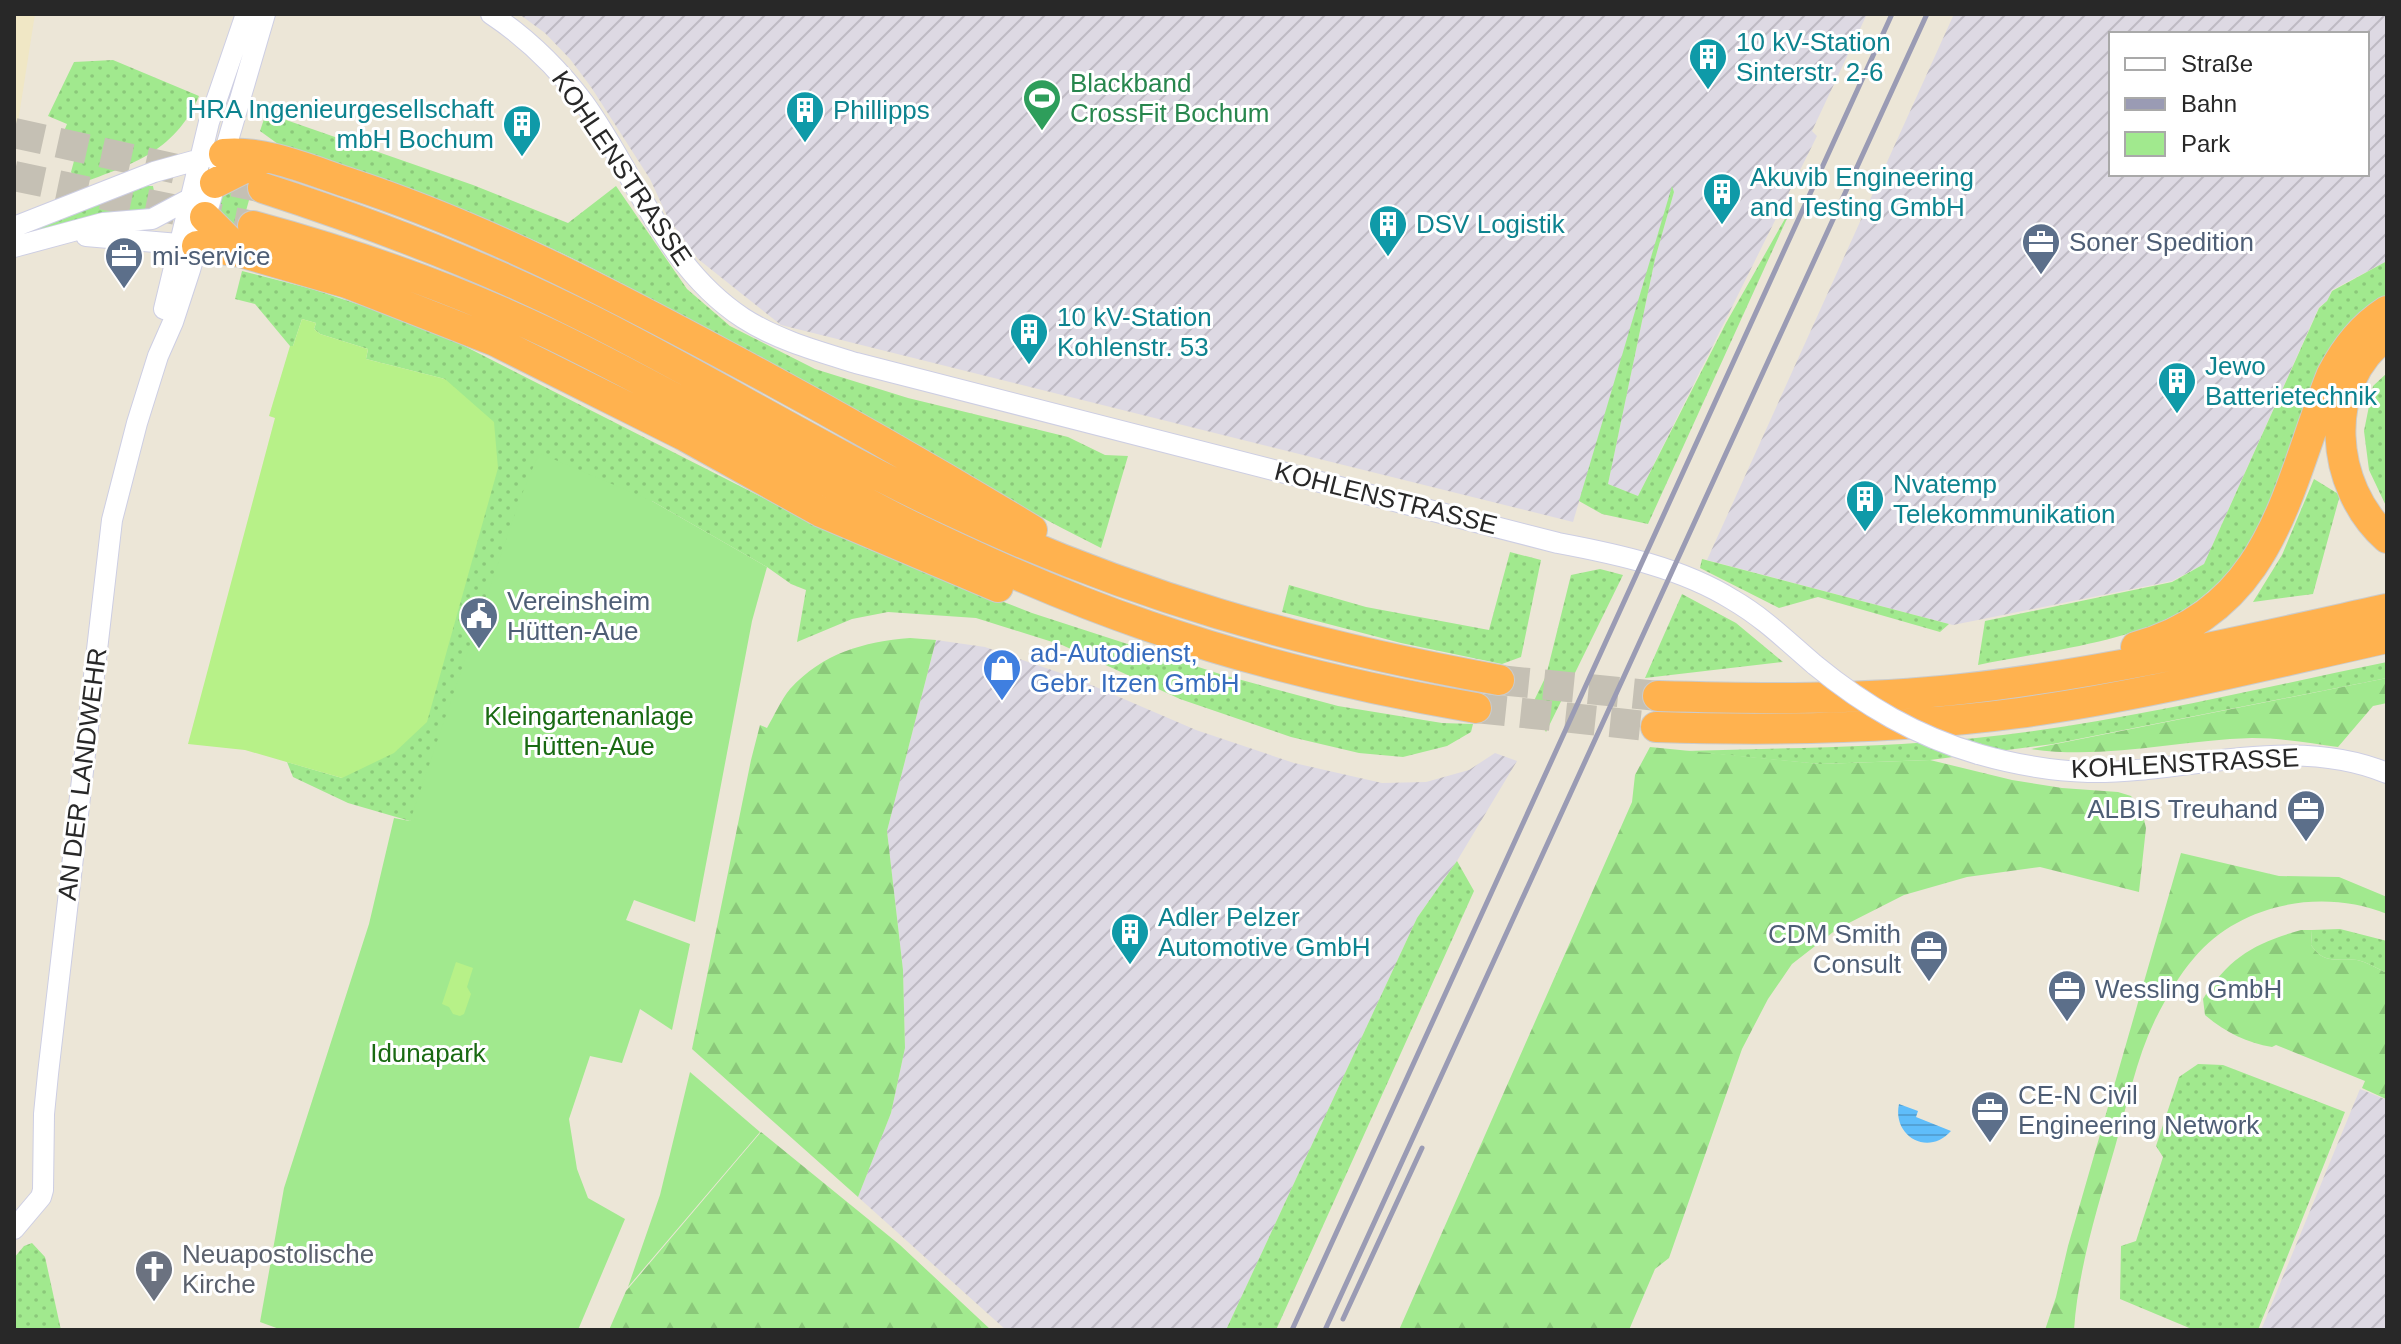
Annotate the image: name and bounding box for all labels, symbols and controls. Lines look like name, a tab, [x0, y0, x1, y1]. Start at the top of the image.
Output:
place label: 10 kV-Station Sinterstr. 2-6	[1736, 27, 1891, 87]
legend	[2109, 32, 2369, 176]
building icon: 10 kV-Station Sinterstr. 2-6	[1687, 36, 1729, 91]
text: Straße	[2181, 50, 2253, 77]
street label: KOHLENSTRASSE	[546, 65, 698, 271]
place label: Blackband CrossFit Bochum	[1070, 68, 1269, 128]
sports icon: Blackband CrossFit Bochum	[1021, 77, 1063, 132]
building icon: Phillipps	[784, 89, 826, 144]
text: Bahn	[2181, 90, 2237, 117]
place label: HRA Ingenieurgesellschaft mbH Bochum	[188, 94, 495, 154]
place label: Phillipps	[833, 95, 930, 125]
building icon: HRA Ingenieurgesellschaft mbH Bochum	[501, 103, 543, 158]
text: Park	[2181, 130, 2231, 157]
place label: Akuvib Engineering and Testing GmbH	[1750, 162, 1974, 222]
building icon: Akuvib Engineering and Testing GmbH	[1701, 171, 1743, 226]
building icon: DSV Logistik	[1367, 203, 1409, 258]
place label: DSV Logistik	[1416, 209, 1566, 239]
office icon: Soner Spedition	[2020, 221, 2062, 276]
place label: Soner Spedition	[2069, 227, 2254, 257]
office icon: mi-service	[103, 235, 145, 290]
place label: mi-service	[152, 241, 270, 271]
place label: 10 kV-Station Kohlenstr. 53	[1057, 302, 1212, 362]
building icon: 10 kV-Station Kohlenstr. 53	[1008, 311, 1050, 366]
place label: Jewo Batterietechnik	[2205, 351, 2378, 411]
building icon: Jewo Batterietechnik	[2156, 360, 2198, 415]
street label: KOHLENSTRASSE	[1272, 456, 1500, 540]
place label: Nvatemp Telekommunikation	[1893, 469, 2116, 529]
building icon: Nvatemp Telekommunikation	[1844, 478, 1886, 533]
place label: Vereinsheim Hütten-Aue	[507, 586, 650, 646]
public building icon: Vereinsheim Hütten-Aue	[458, 595, 500, 650]
place label: ad-Autodienst, Gebr. Itzen GmbH	[1030, 638, 1240, 698]
street label: AN DER LANDWEHR	[52, 646, 112, 902]
shop icon: ad-Autodienst, Gebr. Itzen GmbH	[981, 647, 1023, 702]
park label: Kleingartenanlage Hütten-Aue	[484, 701, 694, 761]
street label: KOHLENSTRASSE	[2070, 742, 2300, 784]
office icon: ALBIS Treuhand	[2285, 788, 2327, 843]
place label: ALBIS Treuhand	[2087, 794, 2278, 824]
place label: Adler Pelzer Automotive GmbH	[1158, 902, 1370, 962]
building icon: Adler Pelzer Automotive GmbH	[1109, 911, 1151, 966]
place label: CDM Smith Consult	[1768, 919, 1902, 979]
office icon: CDM Smith Consult	[1908, 928, 1950, 983]
office icon: Wessling GmbH	[2046, 968, 2088, 1023]
place label: Wessling GmbH	[2095, 974, 2282, 1004]
park label: Idunapark	[370, 1038, 487, 1068]
place label: CE-N Civil Engineering Network	[2018, 1080, 2260, 1140]
office icon: CE-N Civil Engineering Network	[1969, 1089, 2011, 1144]
place label: Neuapostolische Kirche	[182, 1239, 374, 1299]
church icon: Neuapostolische Kirche	[133, 1248, 175, 1303]

